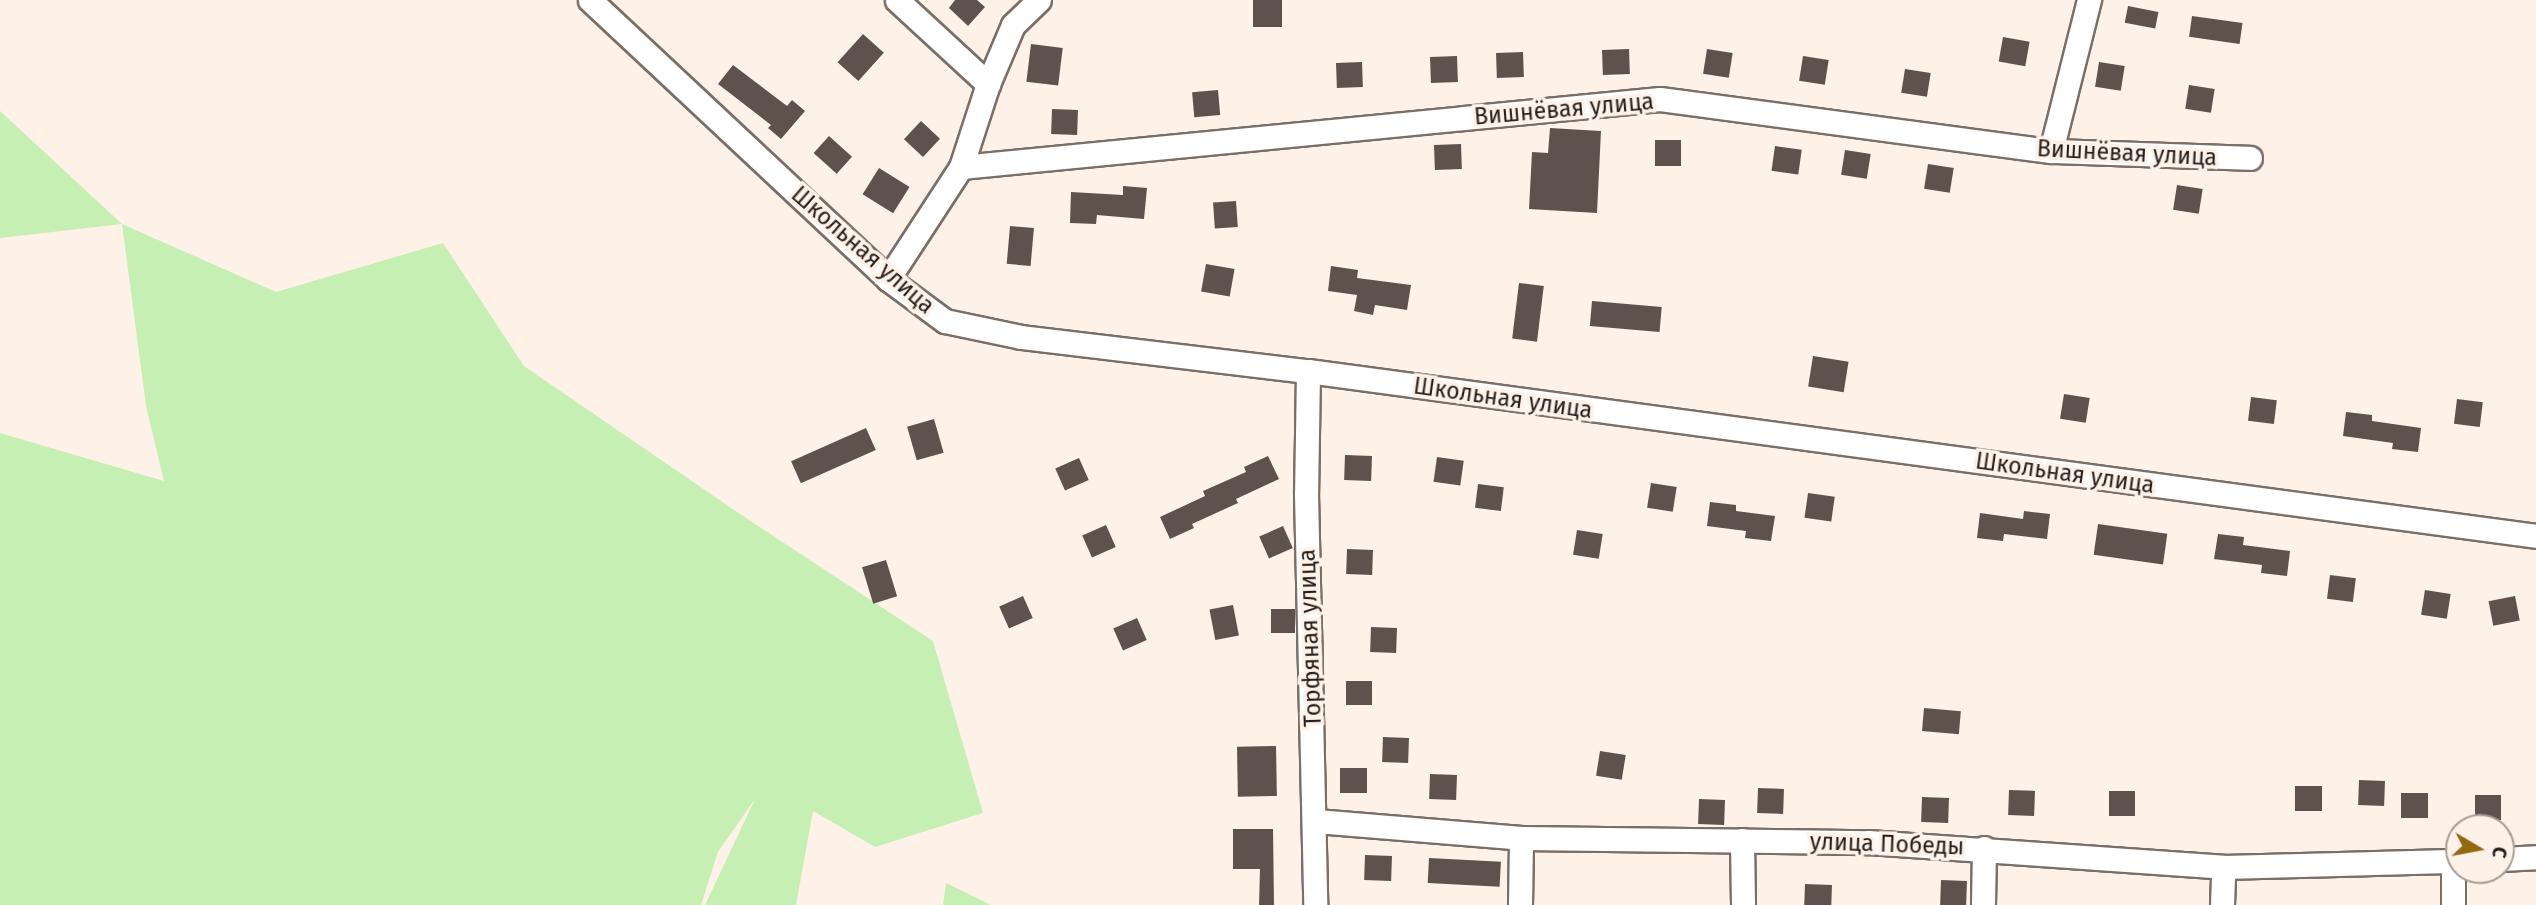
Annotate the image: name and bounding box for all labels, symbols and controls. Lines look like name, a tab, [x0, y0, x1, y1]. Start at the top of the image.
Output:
street label: Вишнёвая улица	[1473, 87, 1655, 131]
street label: Вишнёвая улица	[2036, 134, 2218, 172]
street label: Школьная улица	[786, 180, 940, 320]
street label: Школьная улица	[1412, 372, 1594, 424]
street label: Школьная улица	[1974, 447, 2156, 499]
street label: Торфяная улица	[1293, 549, 1327, 727]
north arrow	[2445, 814, 2515, 884]
street label: улица Победы	[1809, 828, 1965, 860]
text: С	[2487, 845, 2511, 860]

